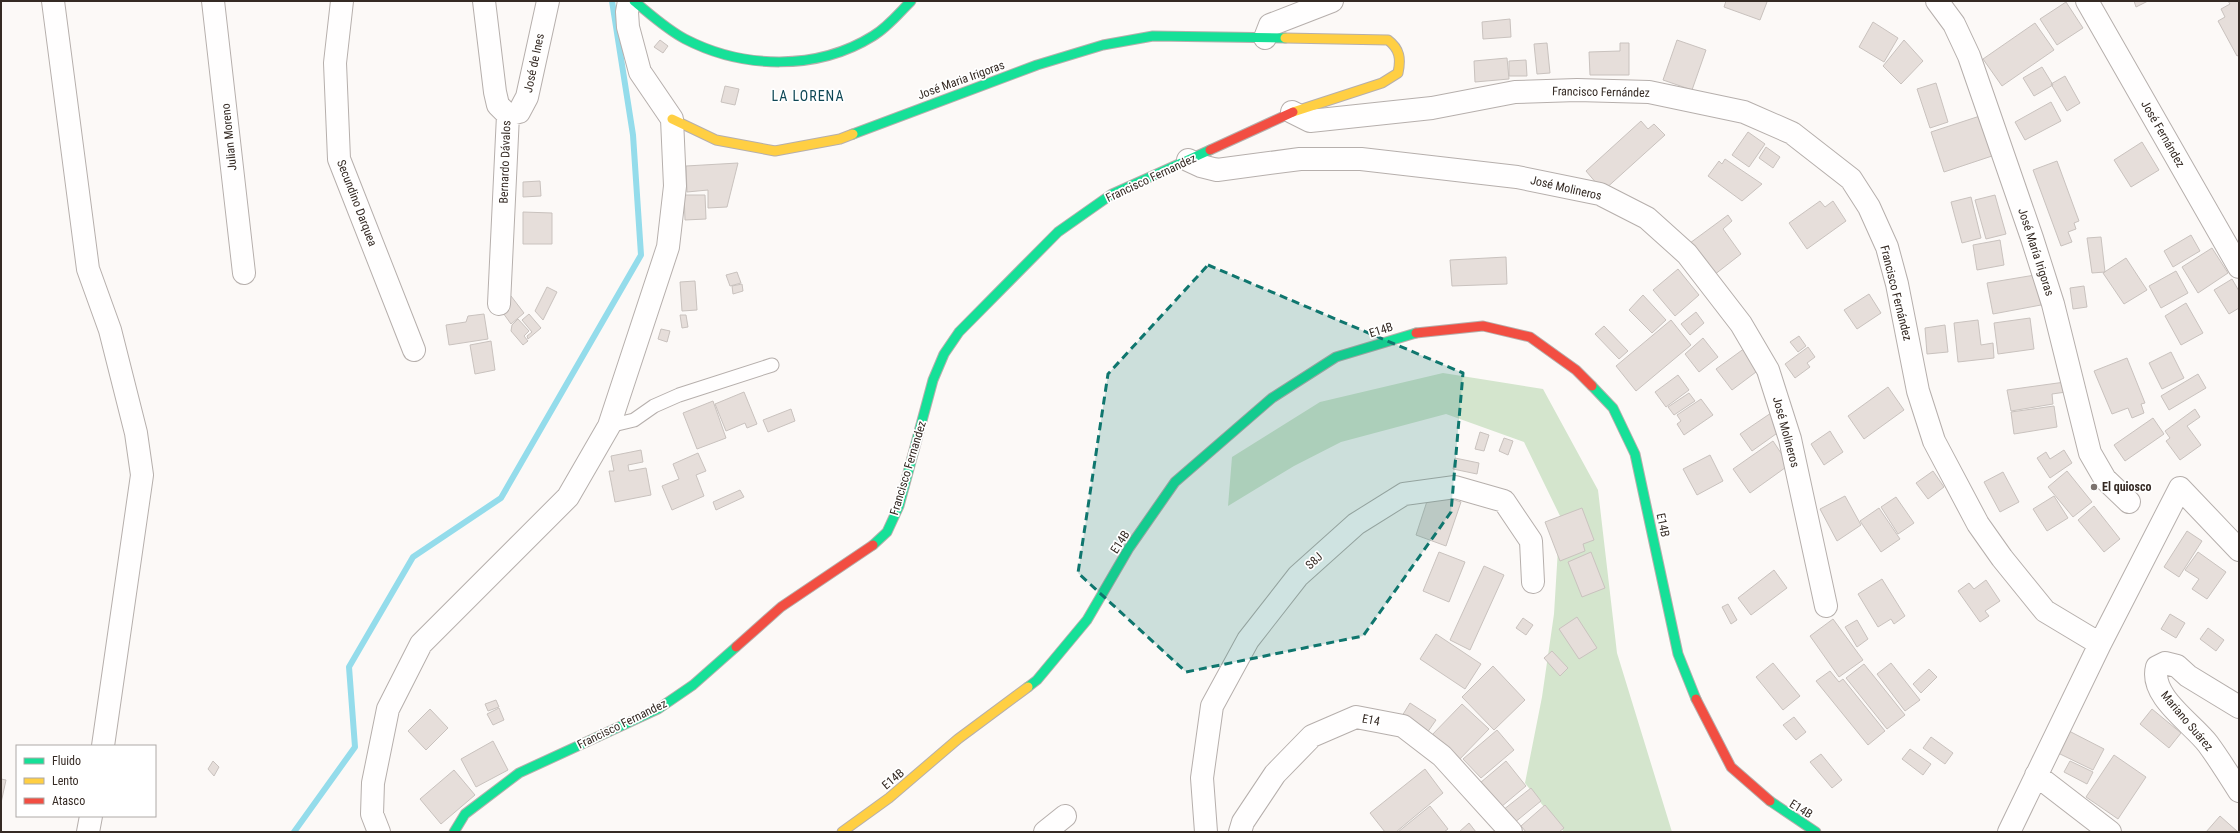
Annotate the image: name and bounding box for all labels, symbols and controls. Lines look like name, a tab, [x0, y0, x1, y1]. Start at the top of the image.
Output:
street label: José de Ines	[521, 32, 547, 94]
street label: José Maria Irigoras	[916, 58, 1006, 102]
street label: Francisco Fernández	[1552, 84, 1650, 100]
district label: LA LORENA	[772, 88, 844, 104]
street label: José Fernández	[2138, 98, 2188, 170]
street label: Julian Moreno	[219, 103, 239, 171]
street label: Bernardo Dávalos	[497, 120, 513, 204]
street label: Francisco Fernandez	[1104, 151, 1198, 205]
street label: Secundino Darquea	[334, 158, 380, 249]
street label: José Molineros	[1529, 173, 1603, 203]
street label: José María Irigoras	[2015, 206, 2057, 298]
street label: Francisco Fernández	[1877, 244, 1915, 342]
street label: E14B	[1367, 320, 1395, 340]
street label: José Molineros	[1770, 395, 1802, 469]
street label: Francisco Fernandez	[887, 419, 929, 517]
place label: El quiosco	[2102, 480, 2152, 494]
marker: El quiosco	[2089, 482, 2099, 492]
street label: E14B	[1654, 512, 1672, 538]
street label: E14B	[1107, 528, 1133, 556]
street label: S8J	[1303, 550, 1325, 572]
street label: Mariano Suárez	[2158, 688, 2216, 754]
street label: Francisco Fernandez	[575, 696, 669, 752]
street label: E14	[1361, 711, 1381, 729]
legend	[16, 745, 156, 817]
text: Fluido	[52, 754, 81, 768]
street label: E14B	[879, 766, 907, 792]
text: Lento	[52, 774, 79, 788]
text: Atasco	[52, 794, 85, 808]
street label: E14B	[1787, 797, 1815, 821]

